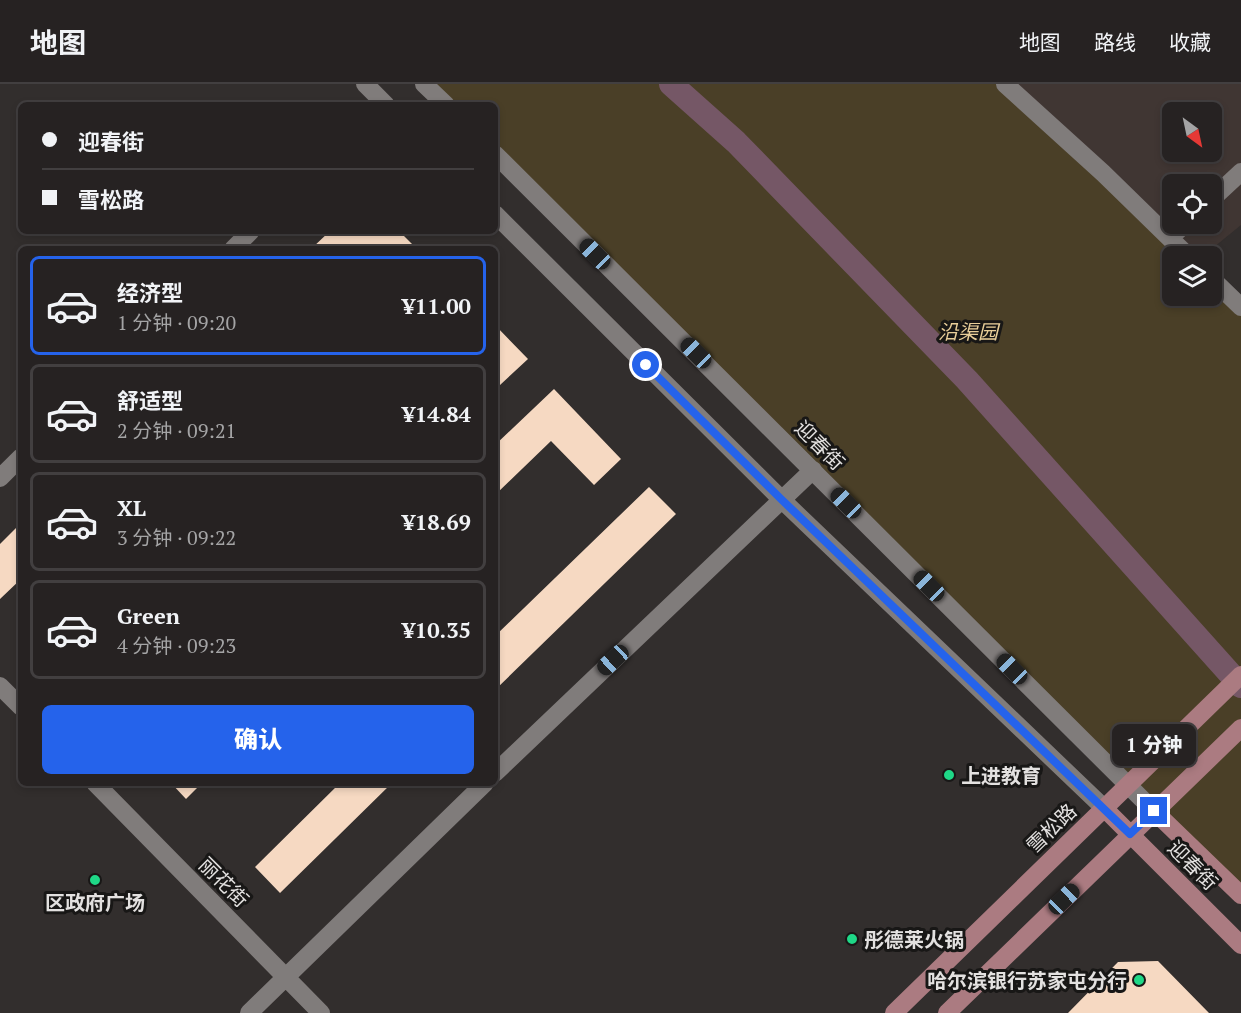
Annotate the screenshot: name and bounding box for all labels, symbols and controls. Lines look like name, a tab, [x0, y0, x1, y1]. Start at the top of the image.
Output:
text: 地图	[30, 24, 86, 61]
text: 地图	[1019, 28, 1061, 56]
text: 路线	[1094, 28, 1136, 56]
text: 收藏	[1169, 28, 1211, 56]
north arrow	[1162, 102, 1222, 162]
map controls	[1162, 102, 1222, 306]
text: 迎春街	[78, 127, 144, 156]
button: locate	[1162, 174, 1222, 234]
text: 雪松路	[78, 185, 144, 214]
car	[576, 235, 614, 273]
button: layers	[1162, 246, 1222, 306]
text: 经济型	[117, 278, 183, 307]
icon: car	[45, 279, 99, 333]
text: ¥11.00	[402, 291, 471, 320]
text: 1 分钟 · 09:20	[117, 309, 236, 336]
park label: 沿渠园	[938, 318, 1001, 345]
car	[677, 334, 715, 372]
route start	[632, 351, 659, 378]
text: 舒适型	[117, 386, 183, 415]
icon: car	[45, 387, 99, 441]
text: ¥14.84	[402, 399, 471, 428]
street label: 迎春街	[789, 414, 851, 476]
text: 2 分钟 · 09:21	[117, 417, 236, 444]
car	[827, 484, 865, 522]
text: XL	[117, 493, 146, 522]
icon: car	[45, 495, 99, 549]
text: ¥18.69	[402, 507, 471, 536]
text: 3 分钟 · 09:22	[117, 524, 236, 551]
car	[910, 567, 948, 605]
text: Green	[117, 601, 180, 630]
icon: car	[45, 603, 99, 657]
text: ¥10.35	[402, 615, 471, 644]
text: 4 分钟 · 09:23	[117, 632, 236, 659]
car	[594, 641, 632, 679]
car	[993, 650, 1031, 688]
button: 确认	[42, 705, 474, 774]
callout: 1 分钟	[1112, 724, 1196, 766]
text: 1 分钟	[1126, 731, 1182, 758]
place label: 上进教育	[961, 762, 1041, 789]
marker: 上进教育	[942, 768, 956, 782]
street label: 雪松路	[1020, 797, 1082, 859]
route end	[1140, 797, 1167, 824]
street label: 迎春街	[1162, 834, 1224, 896]
street label: 丽花街	[193, 851, 255, 913]
marker: 区政府广场	[88, 873, 102, 887]
car	[1045, 880, 1083, 918]
place label: 区政府广场	[45, 889, 145, 916]
place label: 彤德莱火锅	[864, 926, 964, 953]
marker: 彤德莱火锅	[845, 932, 859, 946]
place label: 哈尔滨银行苏家屯分行	[927, 967, 1127, 994]
marker: 哈尔滨银行苏家屯分行	[1132, 973, 1146, 987]

